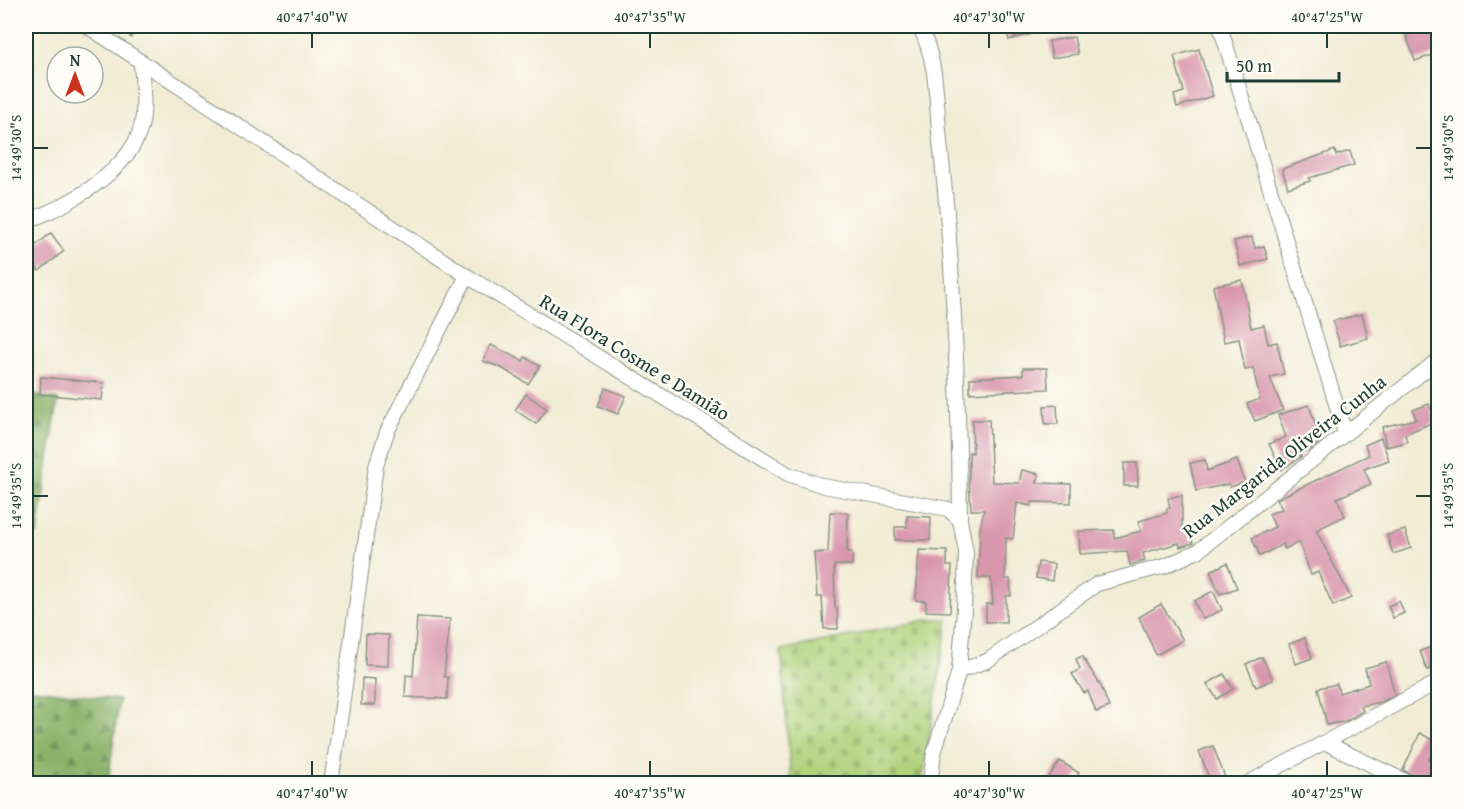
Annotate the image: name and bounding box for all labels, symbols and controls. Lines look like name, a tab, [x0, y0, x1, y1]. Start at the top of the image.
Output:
text: 40°47'40"W	[276, 6, 348, 27]
text: 40°47'35"W	[614, 6, 686, 27]
text: 40°47'30"W	[953, 6, 1025, 27]
text: 40°47'25"W	[1291, 6, 1363, 27]
north arrow	[45, 45, 105, 105]
scale bar	[1227, 45, 1340, 83]
text: N	[70, 48, 81, 72]
text: 50 m	[1236, 52, 1272, 79]
text: 14°49'30"S	[5, 115, 26, 181]
text: 14°49'30"S	[1437, 115, 1458, 181]
street label: Rua Flora Cosme e Damião	[534, 286, 736, 427]
street label: Rua Margarida Oliveira Cunha	[1176, 366, 1392, 544]
text: 14°49'35"S	[5, 463, 26, 529]
text: 14°49'35"S	[1437, 463, 1458, 529]
text: 40°47'40"W	[276, 782, 348, 803]
text: 40°47'35"W	[614, 782, 686, 803]
text: 40°47'30"W	[953, 782, 1025, 803]
text: 40°47'25"W	[1291, 782, 1363, 803]

